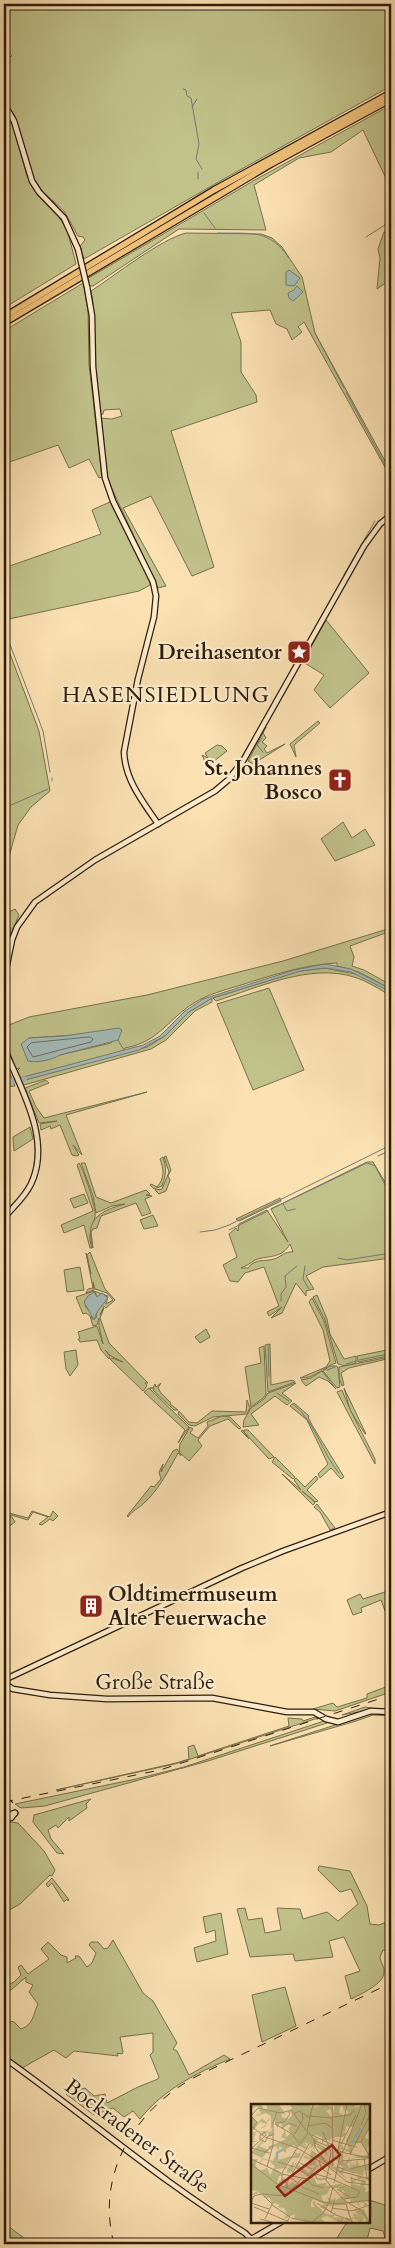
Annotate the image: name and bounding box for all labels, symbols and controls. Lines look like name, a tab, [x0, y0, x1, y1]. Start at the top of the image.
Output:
place label: Dreihasentor	[158, 638, 283, 667]
place icon: Dreihasentor	[286, 639, 312, 665]
district label: HASENSIEDLUNG	[62, 680, 270, 710]
place label: St. Johannes Bosco	[204, 754, 322, 807]
church icon: St. Johannes Bosco	[327, 767, 353, 793]
place label: Oldtimermuseum Alte Feuerwache	[108, 1580, 278, 1633]
building icon: Oldtimermuseum Alte Feuerwache	[78, 1593, 104, 1619]
street label: Große Straße	[95, 1668, 215, 1697]
street label: Bockradener Straße	[59, 2072, 215, 2200]
inset map	[251, 2104, 370, 2223]

